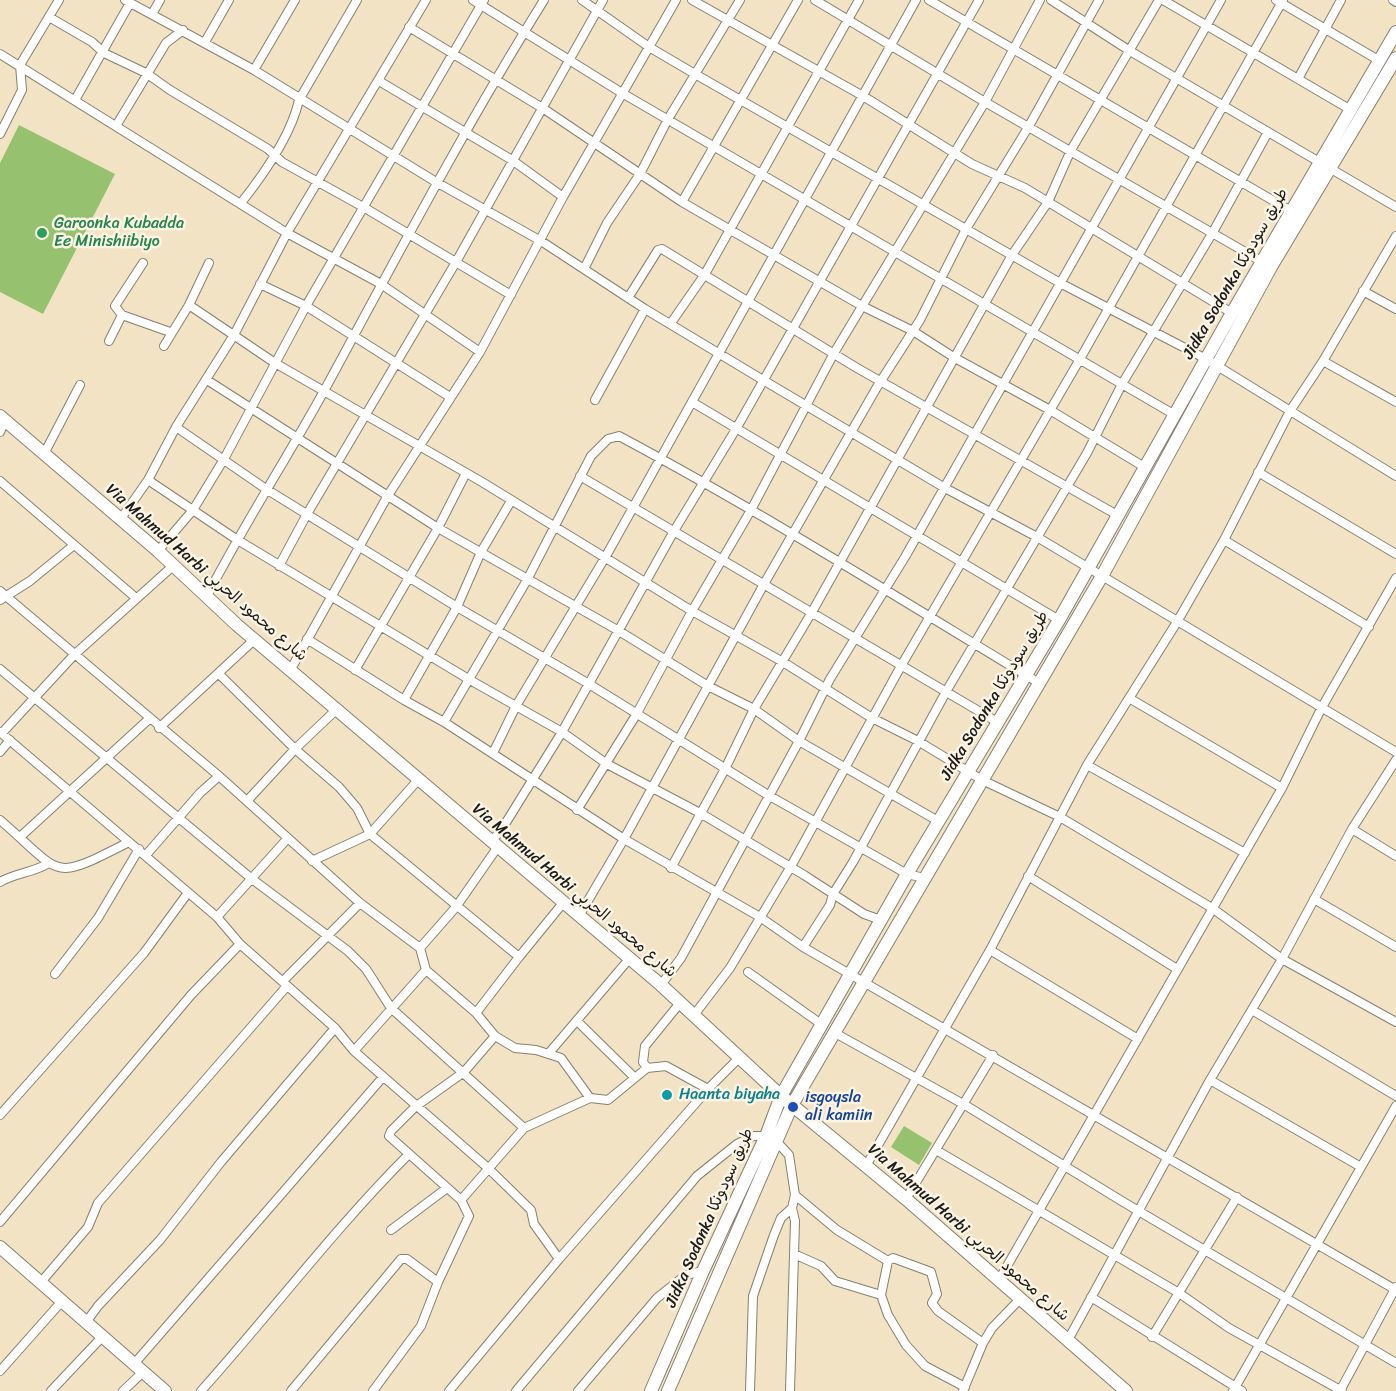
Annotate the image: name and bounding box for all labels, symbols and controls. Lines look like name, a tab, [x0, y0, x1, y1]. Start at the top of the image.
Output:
street label: Jidka Sodonka طريق سودونكا	[1179, 185, 1293, 363]
place label: Garoonka Kubadda Ee Minishiibiyo	[54, 214, 184, 252]
marker: Garoonka Kubadda Ee Minishiibiyo	[35, 226, 49, 240]
street label: Via Mahmud Harbi شارع محمود الحربي	[101, 480, 311, 666]
street label: Jidka Sodonka طريق سودونكا	[937, 608, 1053, 784]
street label: Via Mahmud Harbi شارع محمود الحربي	[468, 800, 680, 982]
place label: Haanta biyaha	[679, 1085, 780, 1105]
marker: Haanta biyaha	[660, 1088, 674, 1102]
place label: isgoysla ali kamiin	[805, 1088, 873, 1126]
marker: isgoysla ali kamiin	[786, 1100, 800, 1114]
street label: Jidka Sodonka طريق سودونكا	[662, 1125, 758, 1311]
street label: Via Mahmud Harbi شارع محمود الحربي	[863, 1140, 1073, 1326]

